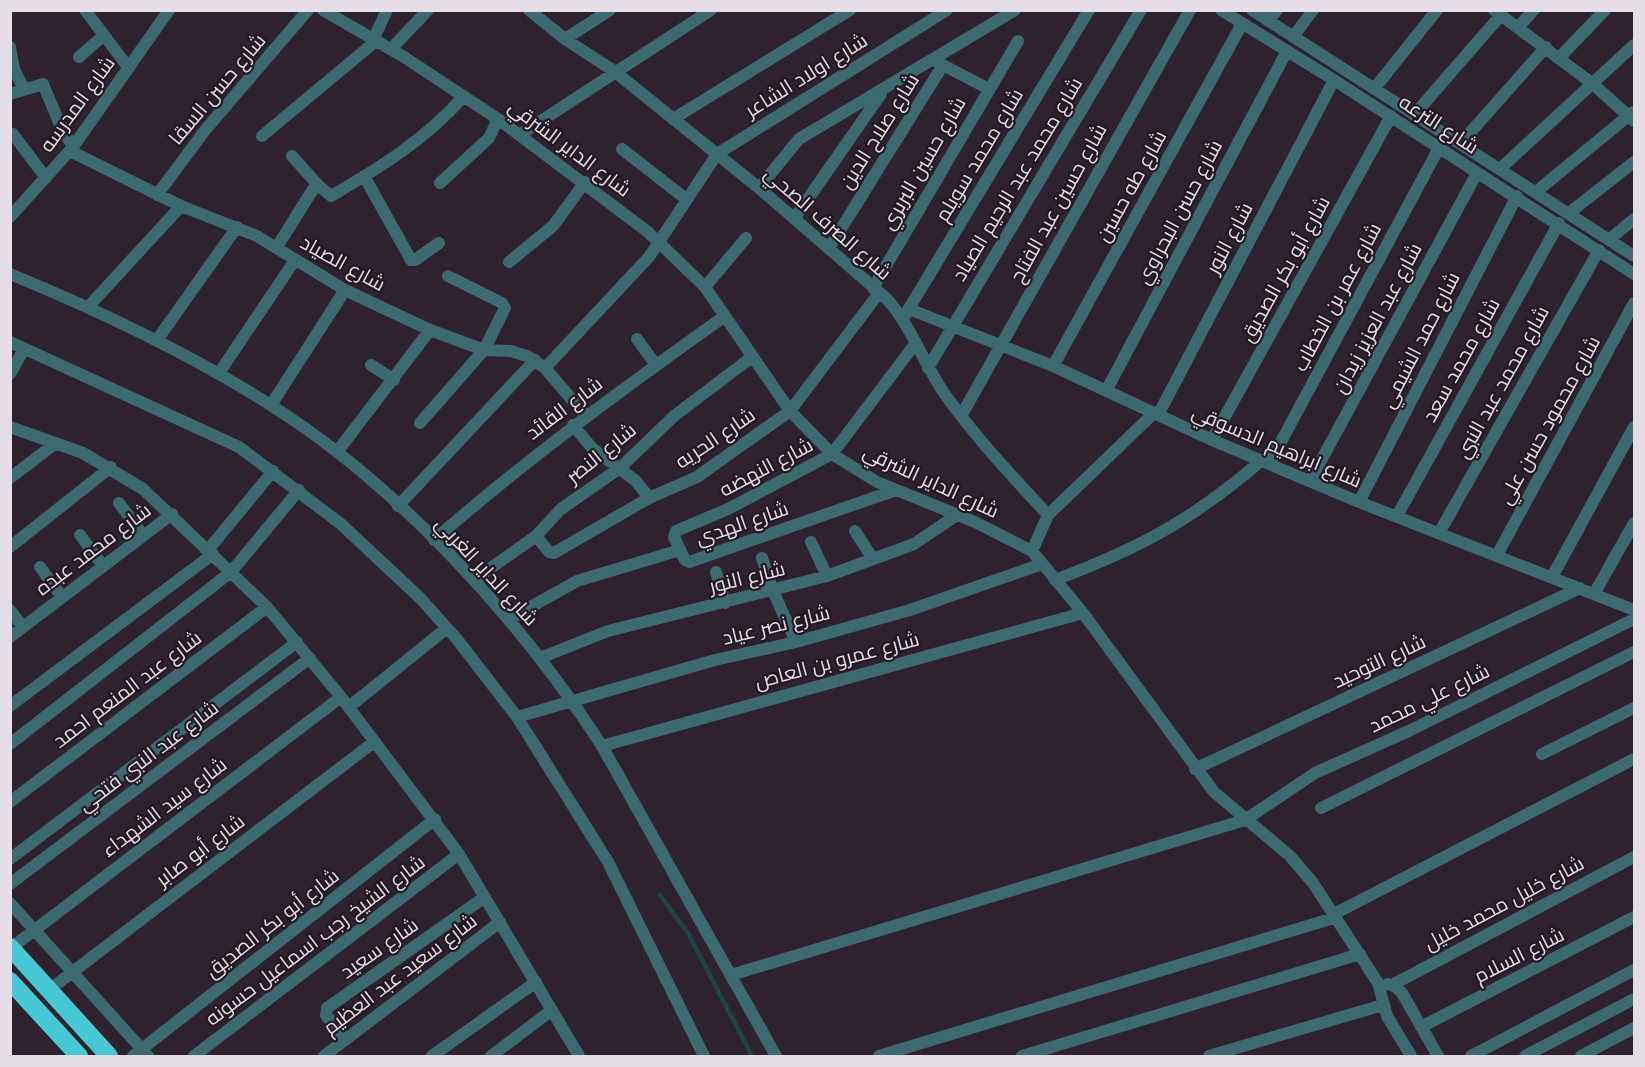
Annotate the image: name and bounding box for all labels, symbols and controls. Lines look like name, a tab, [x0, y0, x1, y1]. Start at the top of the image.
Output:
street label: شارع اولاد الشاعر	[738, 26, 873, 124]
street label: شارع حسن السقا	[162, 27, 272, 151]
street label: شارع المدرسه	[33, 50, 121, 158]
street label: شارع صلاح الدين	[832, 68, 926, 194]
street label: شارع محمد عبد الرحيم الصياد	[945, 72, 1089, 286]
street label: شارع محمد سويلم	[928, 83, 1030, 227]
street label: شارع الترعه	[1394, 88, 1484, 160]
street label: شارع حسين البربري	[874, 91, 974, 236]
street label: شارع الداير الشرقي	[502, 93, 637, 205]
street label: شارع حسين عبد الفتاح	[1003, 118, 1113, 288]
street label: شارع طه حسين	[1089, 125, 1173, 247]
street label: شارع حسن البحراوي	[1129, 135, 1231, 290]
street label: شارع الصرف الصحي	[757, 160, 898, 288]
street label: شارع أبو بكر الصديق	[1233, 191, 1337, 347]
street label: شارع النور	[1198, 197, 1260, 280]
street label: شارع عمر بن الخطاب	[1286, 218, 1388, 376]
street label: شارع الصياد	[295, 228, 391, 298]
street label: شارع عبد العزيز زيدان	[1325, 238, 1429, 398]
street label: شارع حمد الشيمي	[1374, 267, 1468, 414]
street label: شارع محمد سعد	[1415, 293, 1507, 427]
street label: شارع محمد عبد النبي	[1448, 301, 1557, 464]
street label: شارع محمود حسن علي	[1491, 331, 1609, 510]
street label: شارع القائد	[520, 370, 608, 446]
street label: شارع ابراهيم الدسوقي	[1187, 398, 1366, 496]
street label: شارع الحريه	[669, 401, 761, 475]
street label: شارع النصر	[559, 416, 642, 491]
street label: شارع النهضه	[714, 431, 818, 503]
street label: شارع الداير الشرقي	[858, 437, 1004, 527]
street label: شارع الهدي	[692, 494, 793, 554]
street label: شارع محمد عبده	[29, 496, 157, 602]
street label: شارع الداير الغربي	[428, 510, 545, 633]
street label: شارع النور	[705, 554, 788, 600]
street label: شارع نصر عياد	[719, 598, 833, 652]
street label: شارع عبد المنعم احمد	[47, 624, 207, 754]
street label: شارع عمرو بن العاص	[752, 625, 922, 695]
street label: شارع التوحيد	[1328, 627, 1430, 695]
street label: شارع علي محمد	[1364, 657, 1495, 741]
street label: شارع عبد النبي فتحي	[72, 694, 225, 820]
street label: شارع سيد الشهداء	[95, 751, 233, 863]
street label: شارع أبو صابر	[149, 807, 250, 893]
street label: شارع الشيخ رجب اسماعيل حسونه	[199, 848, 431, 1032]
street label: شارع خليل محمد خليل	[1419, 849, 1589, 957]
street label: شارع أبو بكر الصديق	[199, 862, 345, 984]
street label: شارع سعيد عبد العظيم	[317, 907, 483, 1041]
street label: شارع سعيد	[334, 911, 424, 985]
street label: شارع السلام	[1469, 920, 1569, 990]

